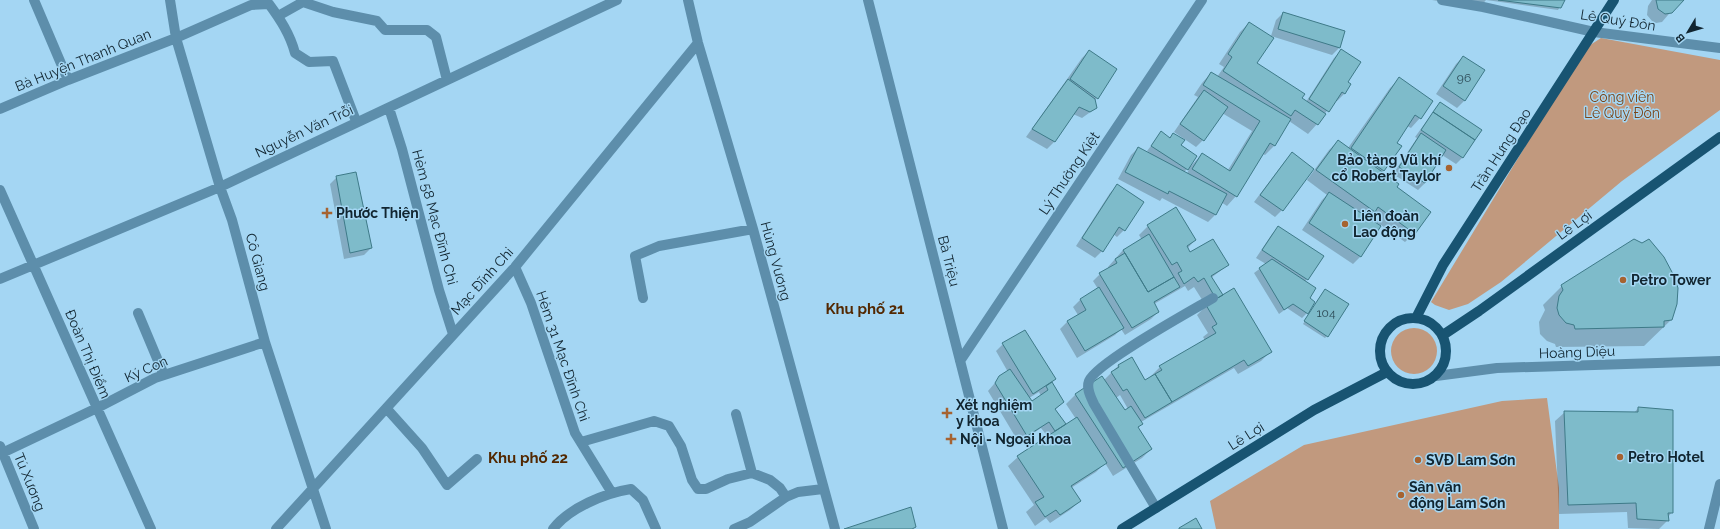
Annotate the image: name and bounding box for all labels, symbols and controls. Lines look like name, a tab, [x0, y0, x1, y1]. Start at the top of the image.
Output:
street label: Lê Quý Đôn	[1579, 6, 1657, 34]
north arrow	[1668, 12, 1708, 52]
street label: Bà Huyện Thanh Quan	[13, 25, 153, 95]
text: B	[1673, 30, 1688, 45]
house number: 96	[1457, 71, 1471, 85]
park label: Công viên Lê Quý Đôn	[1584, 89, 1660, 121]
street label: Nguyễn Văn Trỗi	[253, 101, 355, 161]
street label: Trần Hưng Đạo	[1468, 105, 1534, 195]
street label: Lý Thường Kiệt	[1035, 128, 1103, 217]
street label: Hẻm 58 Mạc Đĩnh Chi	[409, 148, 461, 286]
place label: Bảo tàng Vũ khí cổ Robert Taylor	[1331, 152, 1442, 184]
marker: Bảo tàng Vũ khí cổ Robert Taylor	[1444, 163, 1454, 173]
place label: Phước Thiện	[336, 205, 419, 221]
marker: Phước Thiện	[321, 207, 333, 219]
street label: Lê Lợi	[1553, 207, 1595, 243]
place label: Liên đoàn Lao động	[1353, 208, 1419, 240]
marker: Liên đoàn Lao động	[1340, 219, 1350, 229]
street label: Hùng Vương	[758, 220, 794, 302]
street label: Cô Giang	[243, 231, 273, 293]
street label: Bà Triệu	[935, 234, 963, 288]
street label: Mạc Đĩnh Chi	[448, 244, 516, 318]
place label: Petro Tower	[1631, 272, 1711, 288]
marker: Petro Tower	[1618, 275, 1628, 285]
street label: Hẻm 31 Mạc Đĩnh Chi	[533, 289, 593, 423]
district label: Khu phố 21	[825, 300, 905, 318]
house number: 104	[1316, 306, 1336, 320]
street label: Đoàn Thị Điểm	[62, 307, 114, 401]
street label: Hoàng Diệu	[1539, 343, 1615, 361]
street label: Ký Con	[122, 352, 170, 386]
place label: Xét nghiệm y khoa	[955, 397, 1032, 429]
marker: Xét nghiệm y khoa	[941, 407, 953, 419]
street label: Lê Lợi	[1225, 419, 1267, 453]
place label: Nội - Ngoại khoa	[960, 431, 1071, 447]
marker: Nội - Ngoại khoa	[945, 433, 957, 445]
district label: Khu phố 22	[488, 449, 568, 467]
place label: Petro Hotel	[1628, 449, 1705, 465]
street label: Tú Xương	[11, 451, 49, 513]
place label: SVĐ Lam Sơn	[1426, 452, 1515, 468]
marker: Petro Hotel	[1615, 452, 1625, 462]
marker: SVĐ Lam Sơn	[1413, 455, 1423, 465]
place label: Sân vận động Lam Sơn	[1409, 479, 1505, 511]
marker: Sân vận động Lam Sơn	[1396, 490, 1406, 500]

